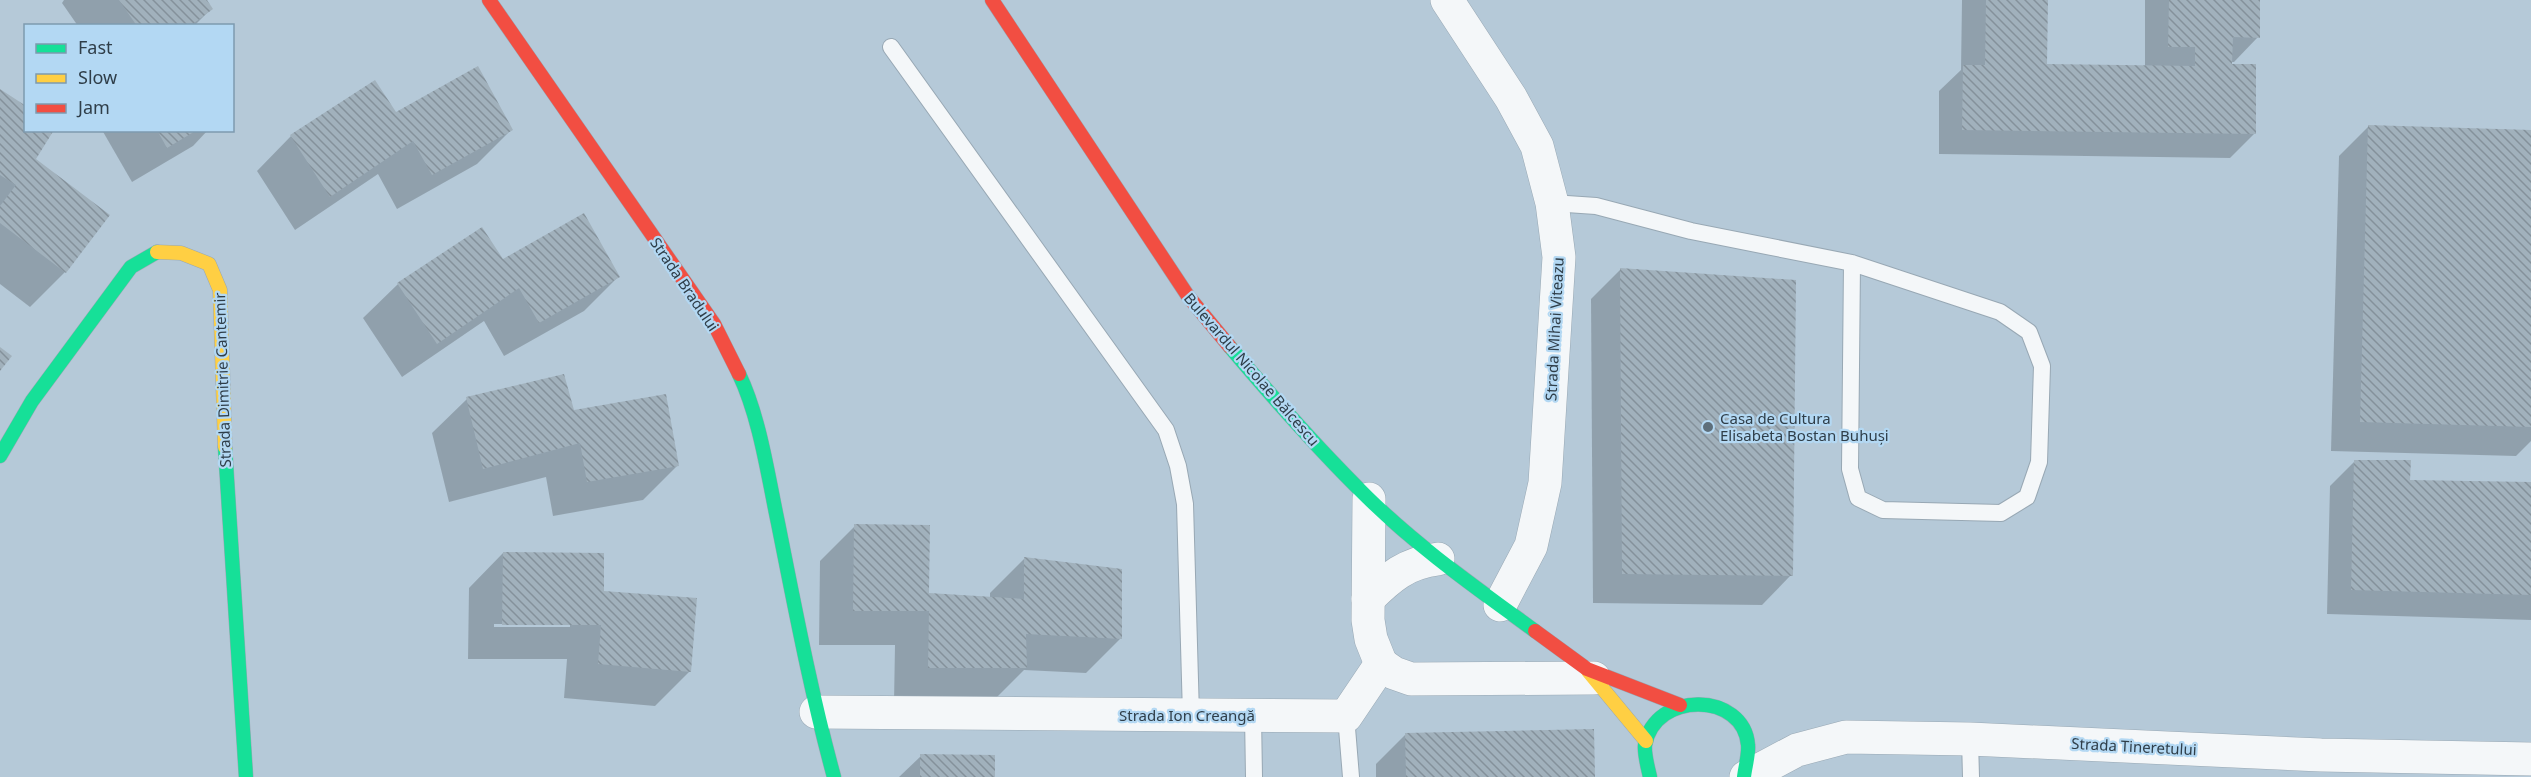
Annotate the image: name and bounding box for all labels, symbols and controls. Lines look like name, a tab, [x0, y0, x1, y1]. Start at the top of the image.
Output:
legend	[24, 24, 234, 132]
text: Fast	[78, 35, 113, 59]
text: Slow	[78, 65, 117, 89]
text: Jam	[76, 95, 110, 119]
street label: Strada Bradului	[646, 233, 724, 335]
street label: Strada Mihai Viteazu	[1540, 257, 1568, 401]
street label: Bulevardul Nicolae Bălcescu	[1180, 288, 1324, 450]
street label: Strada Dimitrie Cantemir	[209, 292, 235, 468]
place label: Casa de Cultura Elisabeta Bostan Buhuși	[1720, 408, 1889, 445]
marker: Casa de Cultura Elisabeta Bostan Buhuși	[1701, 420, 1715, 434]
street label: Strada Ion Creangă	[1119, 705, 1255, 725]
street label: Strada Tineretului	[2071, 733, 2197, 759]

